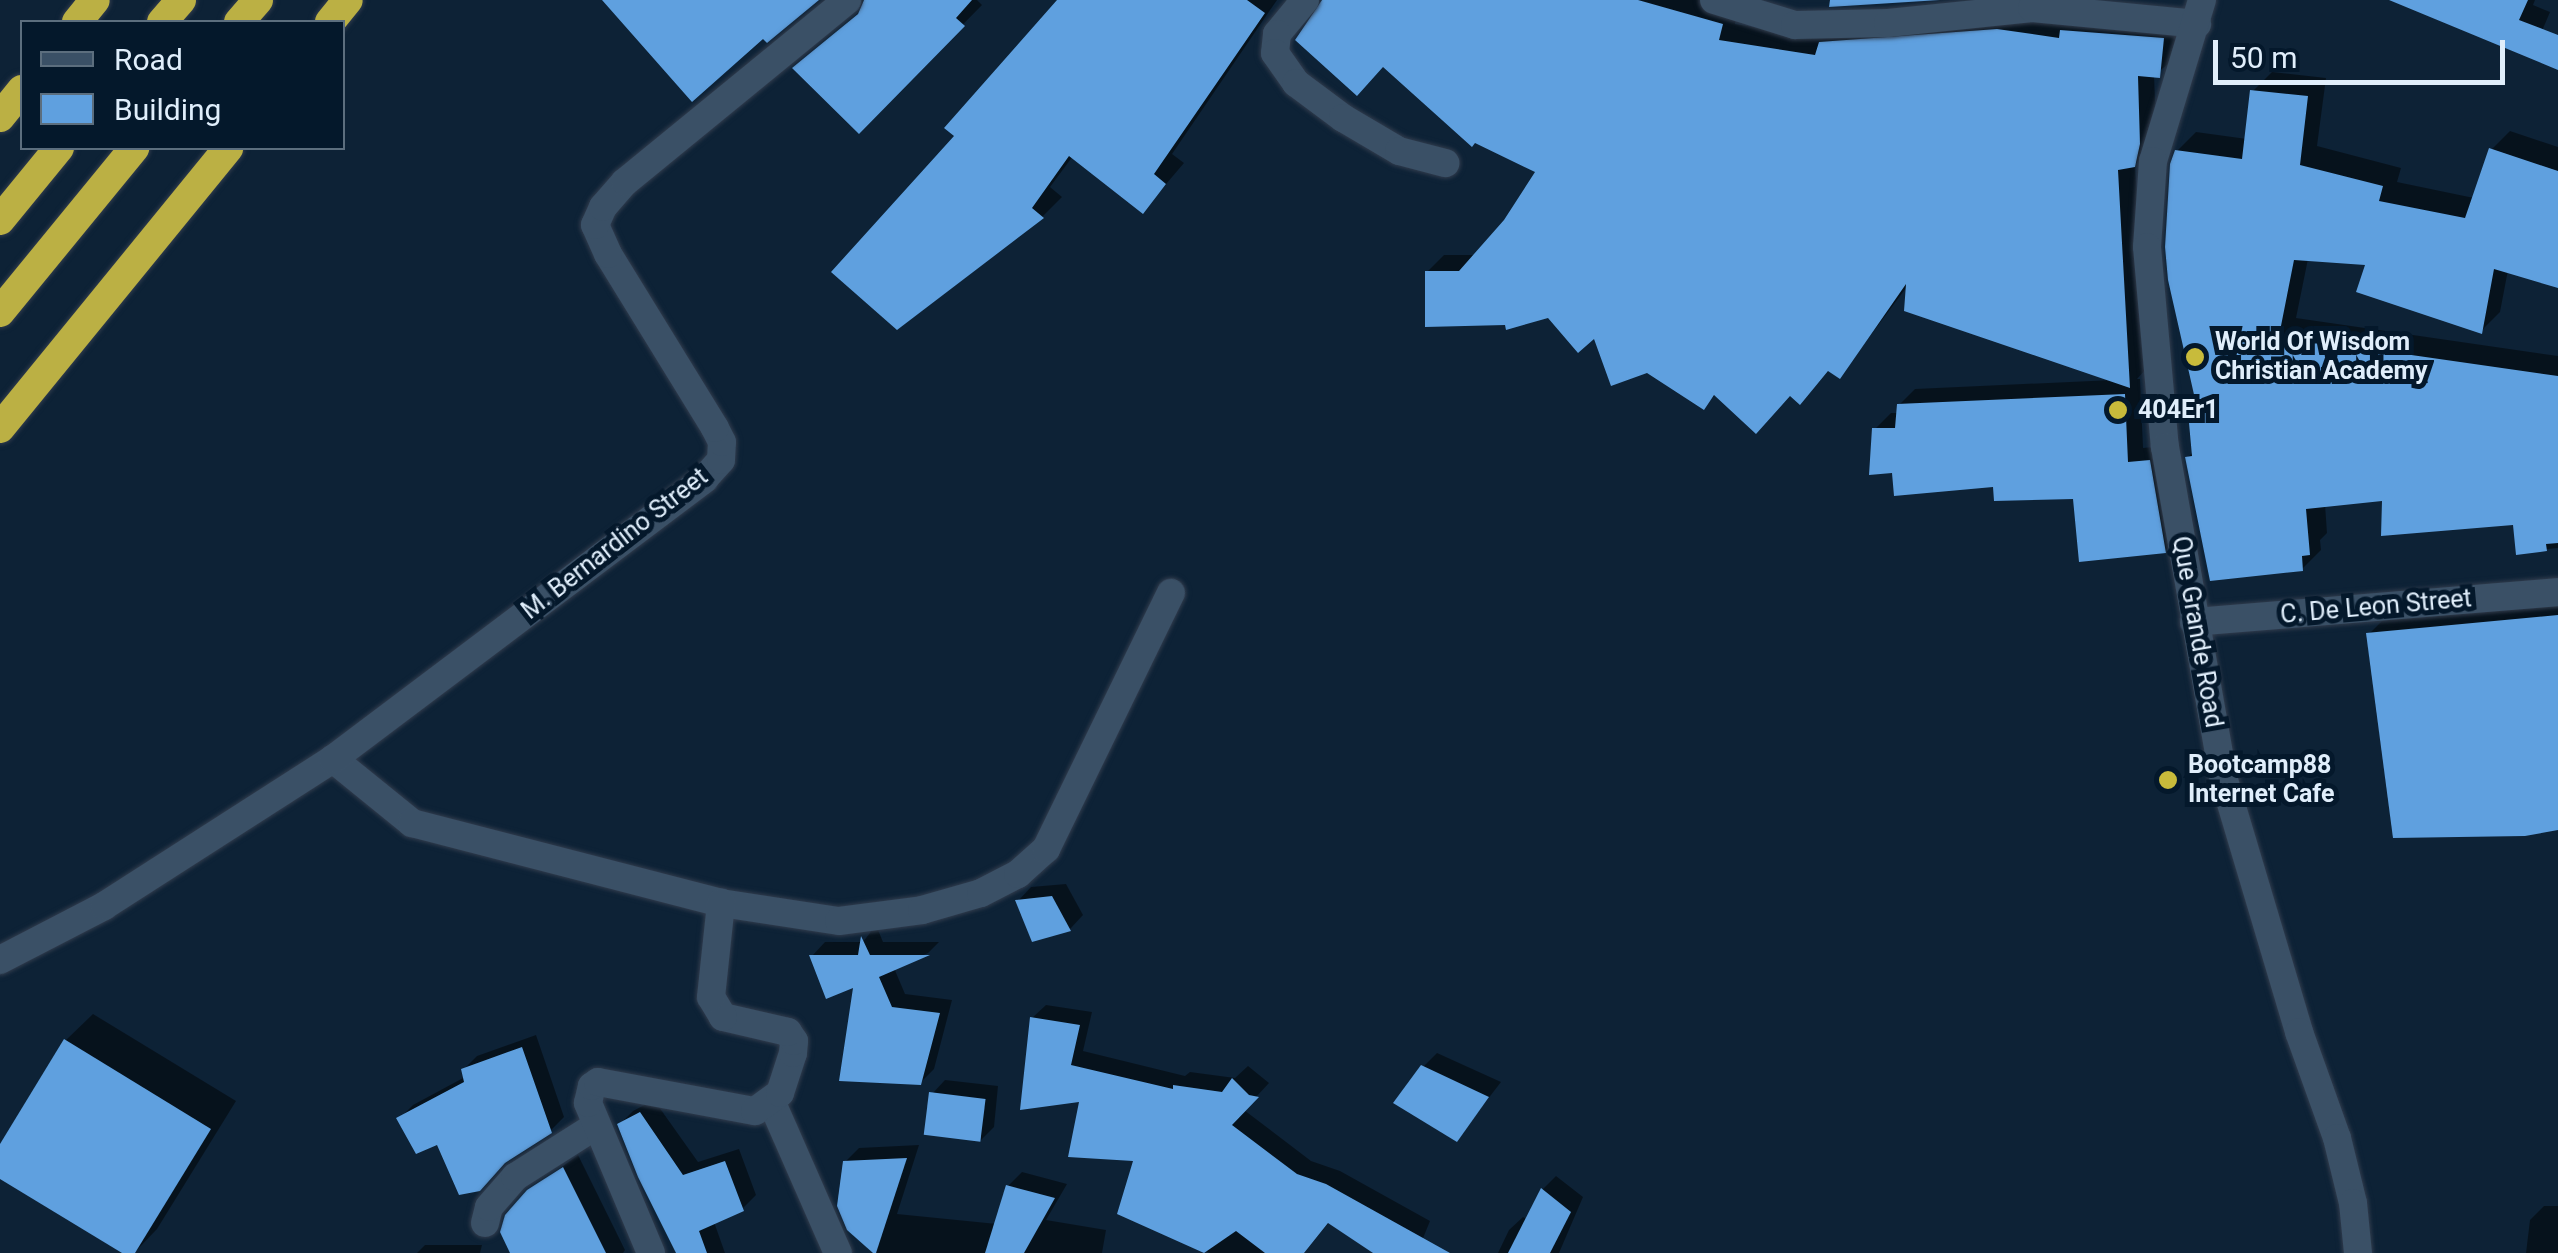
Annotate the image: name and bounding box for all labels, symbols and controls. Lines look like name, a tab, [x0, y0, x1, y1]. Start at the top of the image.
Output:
legend	[20, 20, 345, 150]
scale bar	[2218, 20, 2510, 82]
text: 50 m	[2230, 40, 2297, 75]
text: Road	[114, 42, 183, 77]
text: Building	[114, 92, 221, 127]
place label: World Of Wisdom Christian Academy	[2215, 328, 2428, 387]
marker: World Of Wisdom Christian Academy	[2184, 346, 2206, 368]
place label: 404Er1	[2138, 395, 2219, 425]
marker: 404Er1	[2107, 399, 2129, 421]
street label: M. Bernardino Street	[516, 462, 714, 626]
street label: Que Grande Road	[2165, 534, 2229, 730]
street label: C. De Leon Street	[2279, 584, 2473, 630]
place label: Bootcamp88 Internet Cafe	[2188, 751, 2335, 810]
marker: Bootcamp88 Internet Cafe	[2157, 769, 2179, 791]

